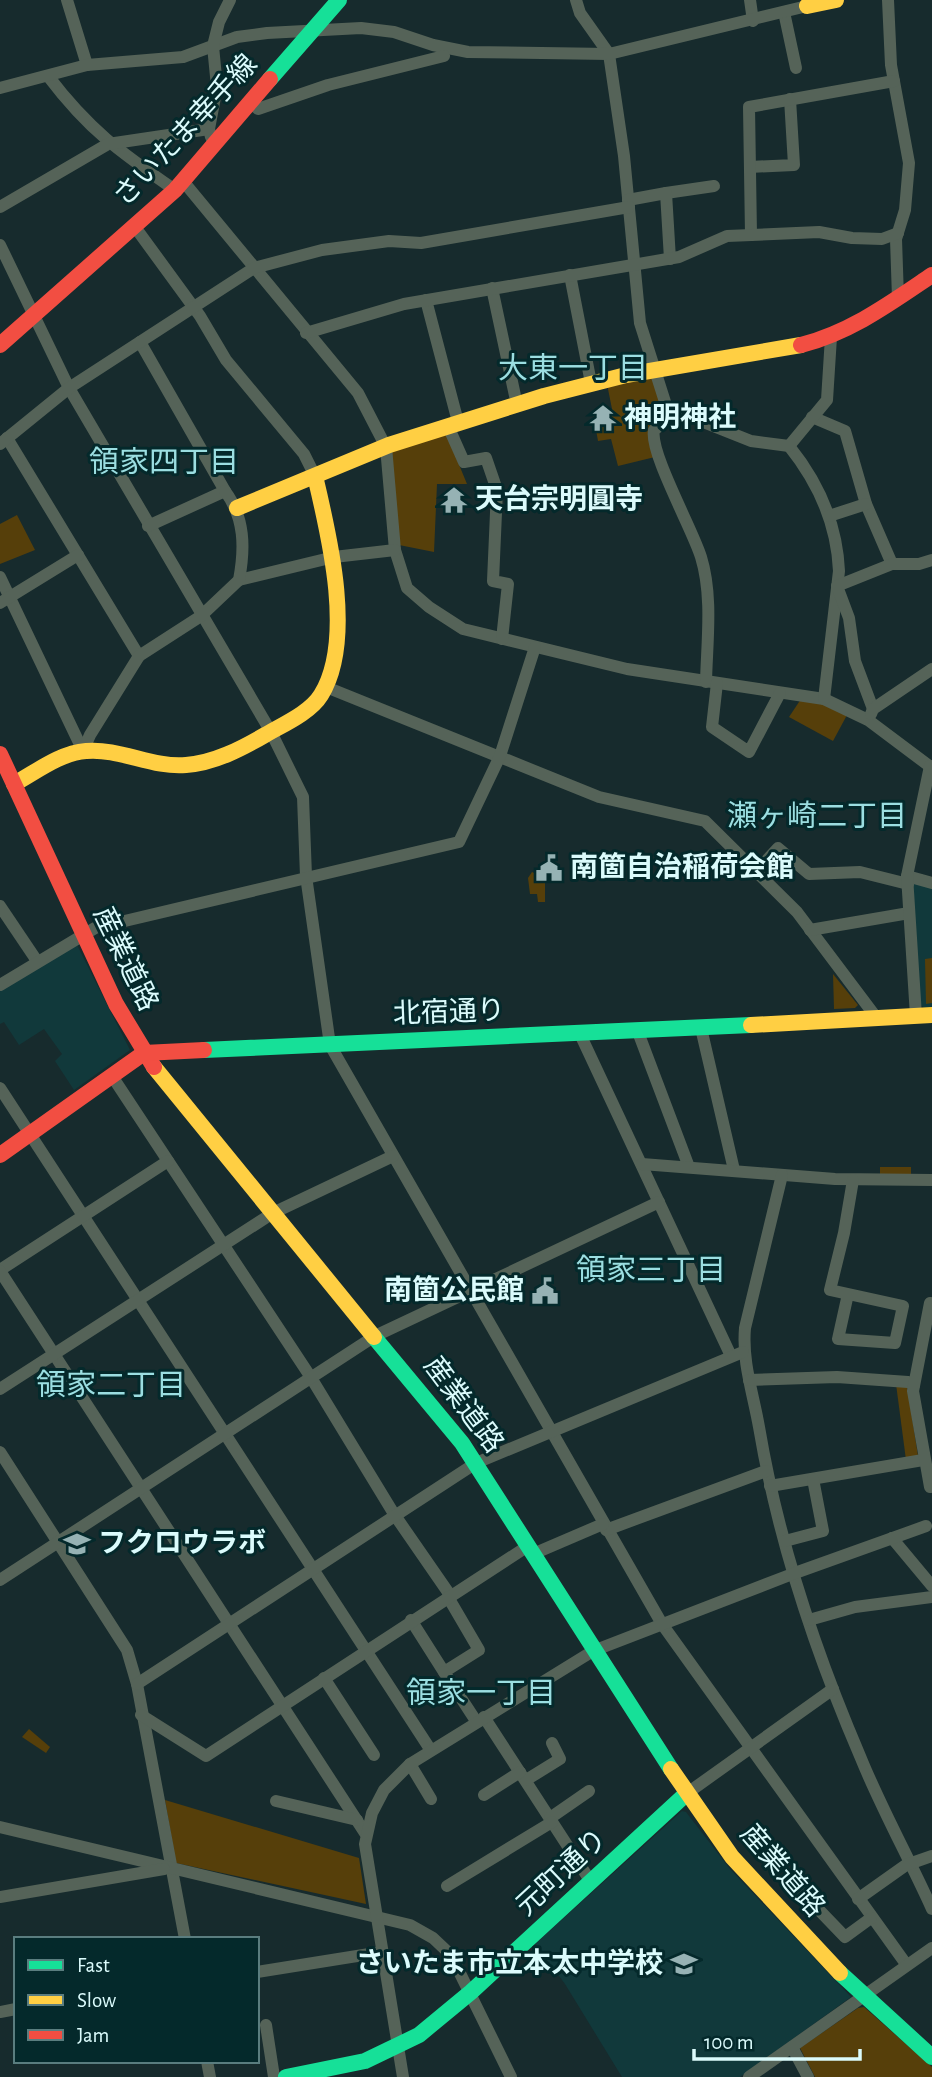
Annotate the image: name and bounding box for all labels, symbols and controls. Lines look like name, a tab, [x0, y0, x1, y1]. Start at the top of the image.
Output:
street label: さいたま幸手線	[108, 49, 263, 212]
district label: 大東一丁目	[498, 353, 648, 384]
place label: 神明神社	[624, 402, 736, 432]
temple icon: 神明神社	[588, 403, 618, 433]
district label: 領家四丁目	[89, 446, 239, 478]
place label: 天台宗明圓寺	[475, 483, 643, 514]
temple icon: 天台宗明圓寺	[439, 485, 469, 515]
district label: 瀬ヶ崎二丁目	[727, 800, 907, 832]
place label: 南箇自治稲荷会館	[570, 851, 794, 882]
public building icon: 南箇自治稲荷会館	[534, 853, 564, 883]
street label: 産業道路	[88, 902, 164, 1015]
street label: 北宿通り	[392, 995, 505, 1029]
district label: 領家三丁目	[576, 1254, 726, 1286]
place label: 南箇公民館	[384, 1274, 524, 1305]
public building icon: 南箇公民館	[530, 1276, 560, 1306]
street label: 産業道路	[418, 1351, 509, 1458]
district label: 領家二丁目	[36, 1369, 186, 1401]
place label: フクロウラボ	[98, 1528, 266, 1558]
school or university icon: フクロウラボ	[62, 1529, 92, 1559]
district label: 領家一丁目	[406, 1677, 556, 1709]
street label: 産業道路	[735, 1818, 831, 1922]
street label: 元町通り	[510, 1823, 613, 1921]
legend	[14, 1937, 259, 2063]
place label: さいたま市立本太中学校	[356, 1948, 663, 1978]
school or university icon: さいたま市立本太中学校	[669, 1949, 699, 1979]
text: Fast	[77, 1955, 110, 1976]
text: Slow	[77, 1990, 116, 2011]
scale bar	[694, 2018, 860, 2062]
text: Jam	[77, 2025, 109, 2046]
text: 100 m	[704, 2032, 754, 2053]

